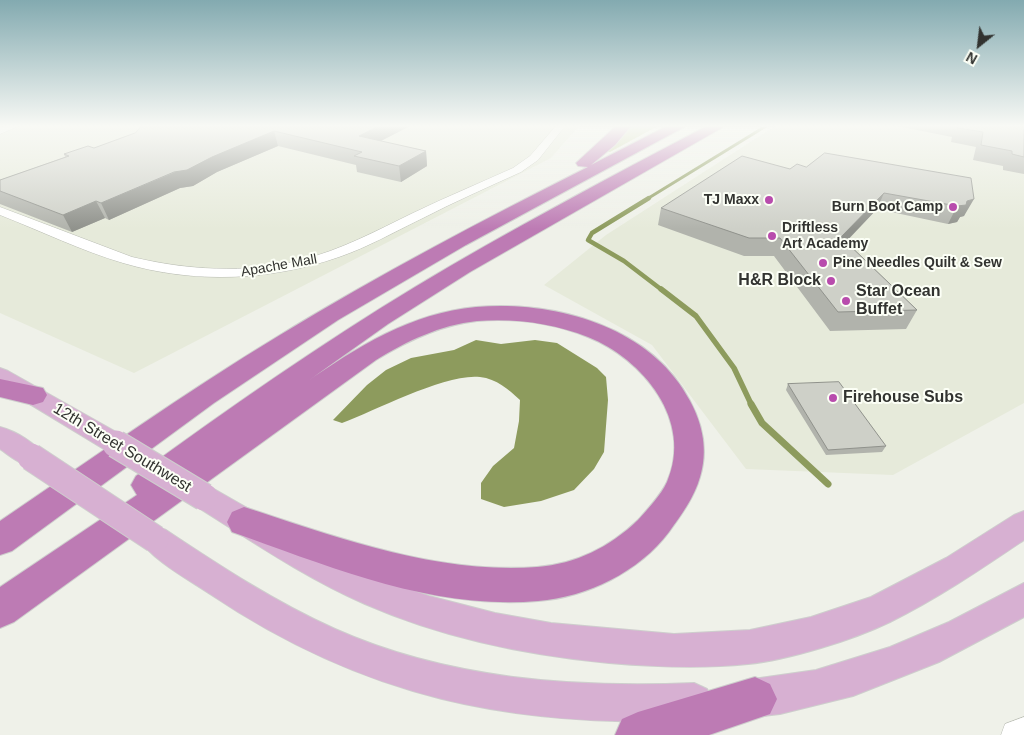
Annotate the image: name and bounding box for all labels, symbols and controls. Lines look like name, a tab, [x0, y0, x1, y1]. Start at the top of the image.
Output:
north arrow	[954, 20, 1004, 70]
text: N	[963, 49, 980, 68]
place label: TJ Maxx	[704, 192, 759, 208]
marker: TJ Maxx	[763, 194, 775, 206]
place label: Burn Boot Camp	[832, 199, 943, 215]
marker: Burn Boot Camp	[947, 201, 959, 213]
place label: Driftless Art Academy	[782, 220, 868, 252]
marker: Driftless Art Academy	[766, 230, 778, 242]
street label: Apache Mall	[240, 251, 318, 281]
place label: Pine Needles Quilt & Sew	[833, 255, 1002, 271]
marker: Pine Needles Quilt & Sew	[817, 257, 829, 269]
place label: H&R Block	[738, 271, 821, 291]
marker: H&R Block	[825, 275, 837, 287]
place label: Star Ocean Buffet	[856, 282, 940, 320]
marker: Star Ocean Buffet	[840, 295, 852, 307]
place label: Firehouse Subs	[843, 388, 963, 408]
marker: Firehouse Subs	[827, 392, 839, 404]
street label: 12th Street Southwest	[50, 399, 194, 497]

